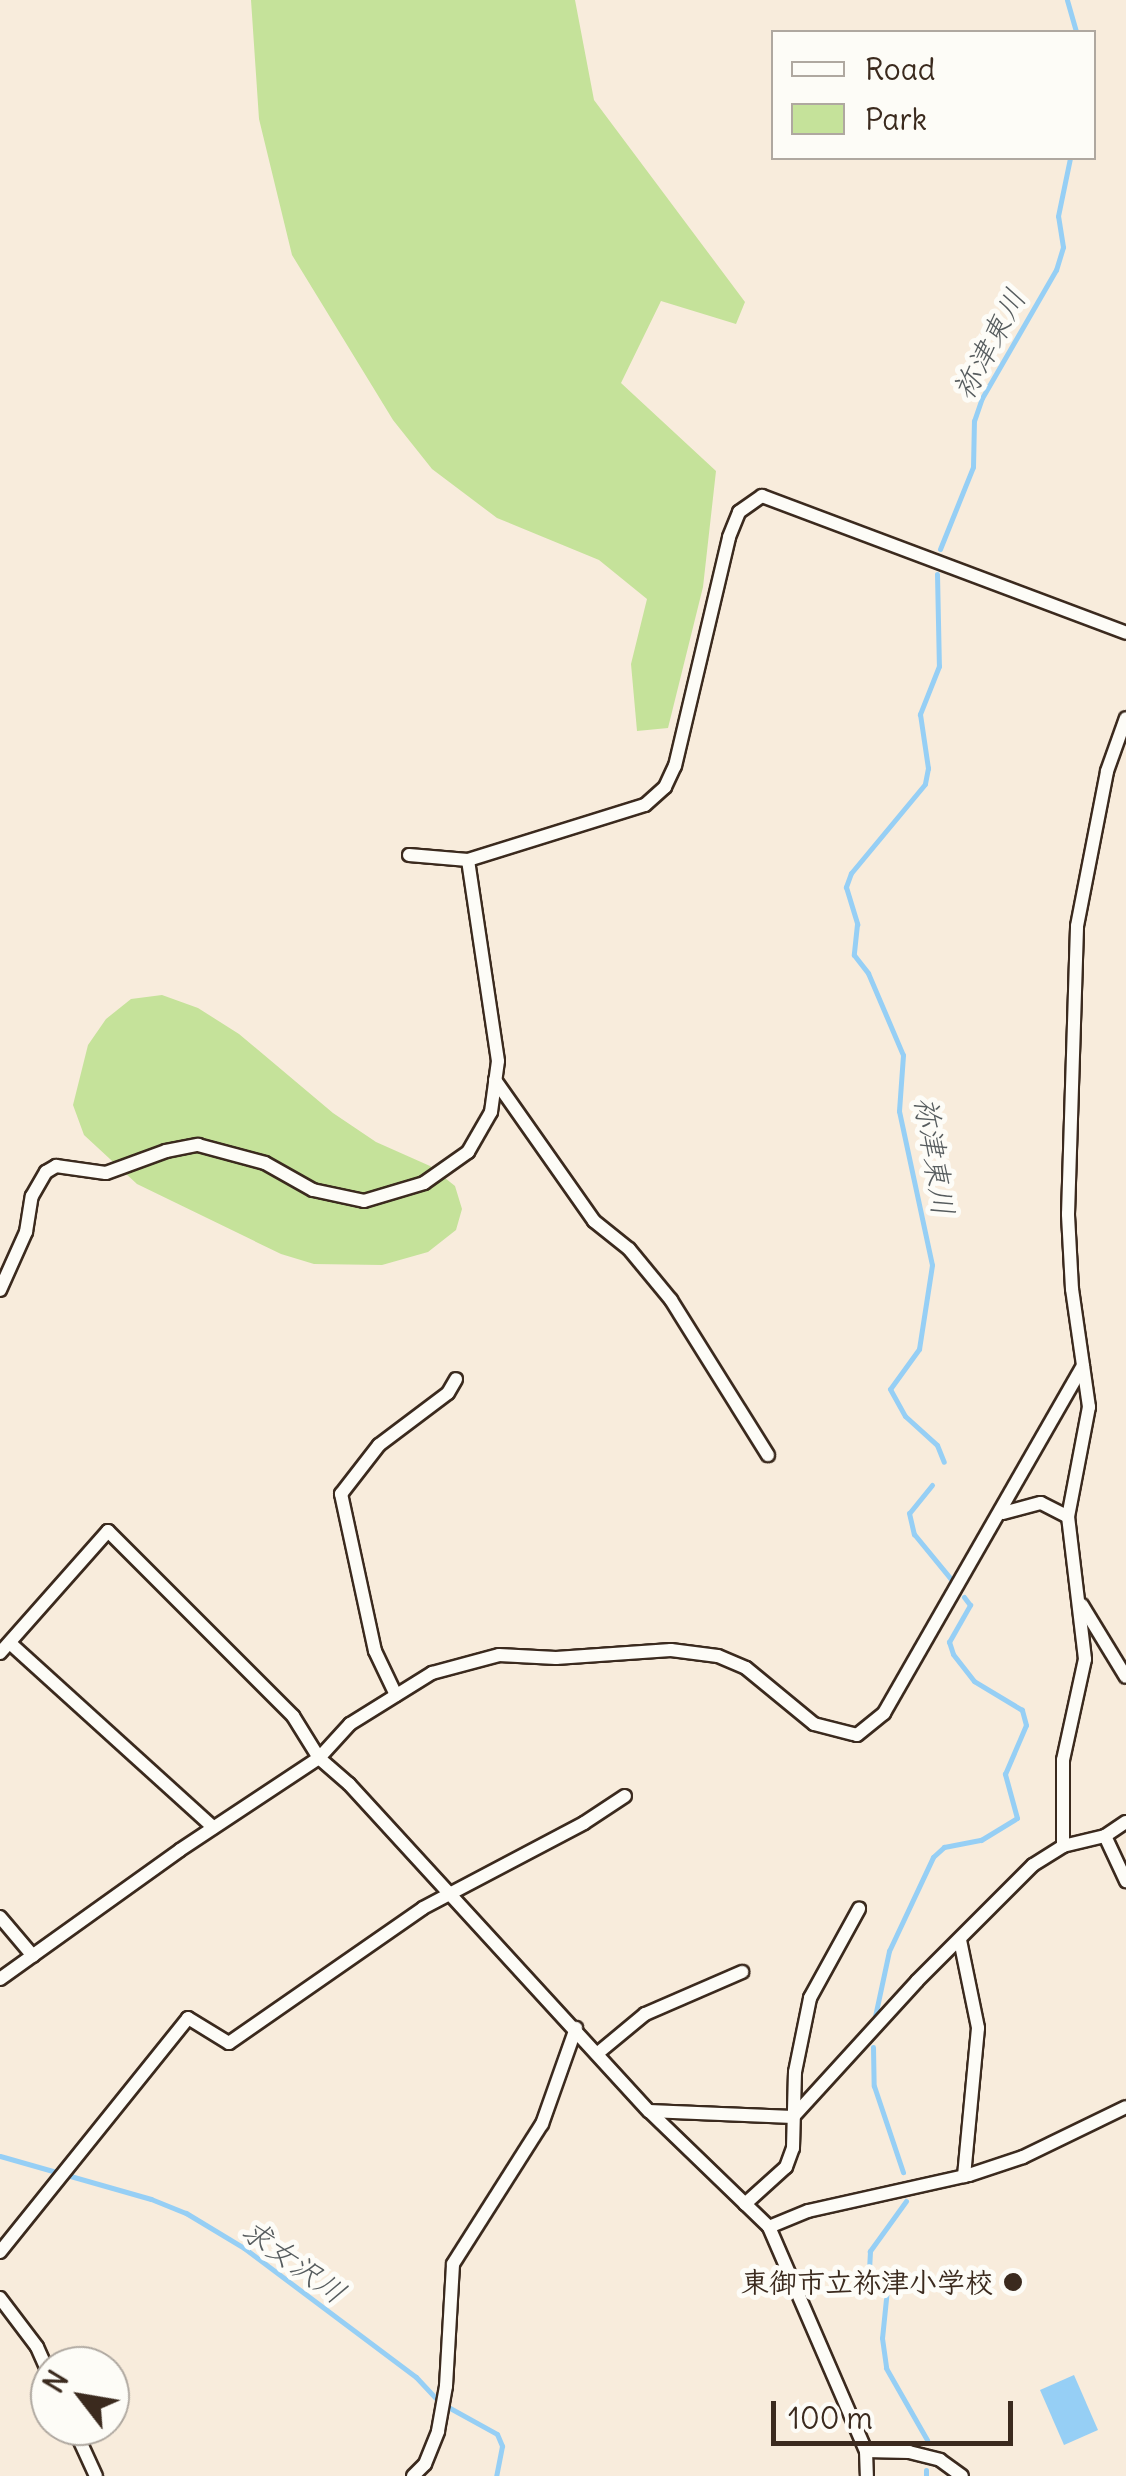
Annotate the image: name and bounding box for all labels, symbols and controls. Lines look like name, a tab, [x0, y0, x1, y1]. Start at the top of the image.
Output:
legend	[771, 30, 1096, 160]
text: Road	[865, 50, 935, 88]
text: Park	[865, 100, 927, 138]
water label: 祢津東川	[945, 283, 1033, 405]
water label: 祢津東川	[908, 1094, 962, 1218]
water label: 求女沢川	[235, 2211, 353, 2311]
place label: 東御市立祢津小学校	[741, 2265, 993, 2299]
marker: 東御市立祢津小学校	[1002, 2271, 1024, 2293]
north arrow	[30, 2346, 130, 2446]
text: N	[36, 2364, 76, 2399]
scale bar	[776, 2381, 1018, 2443]
text: 100 m	[788, 2399, 873, 2437]

